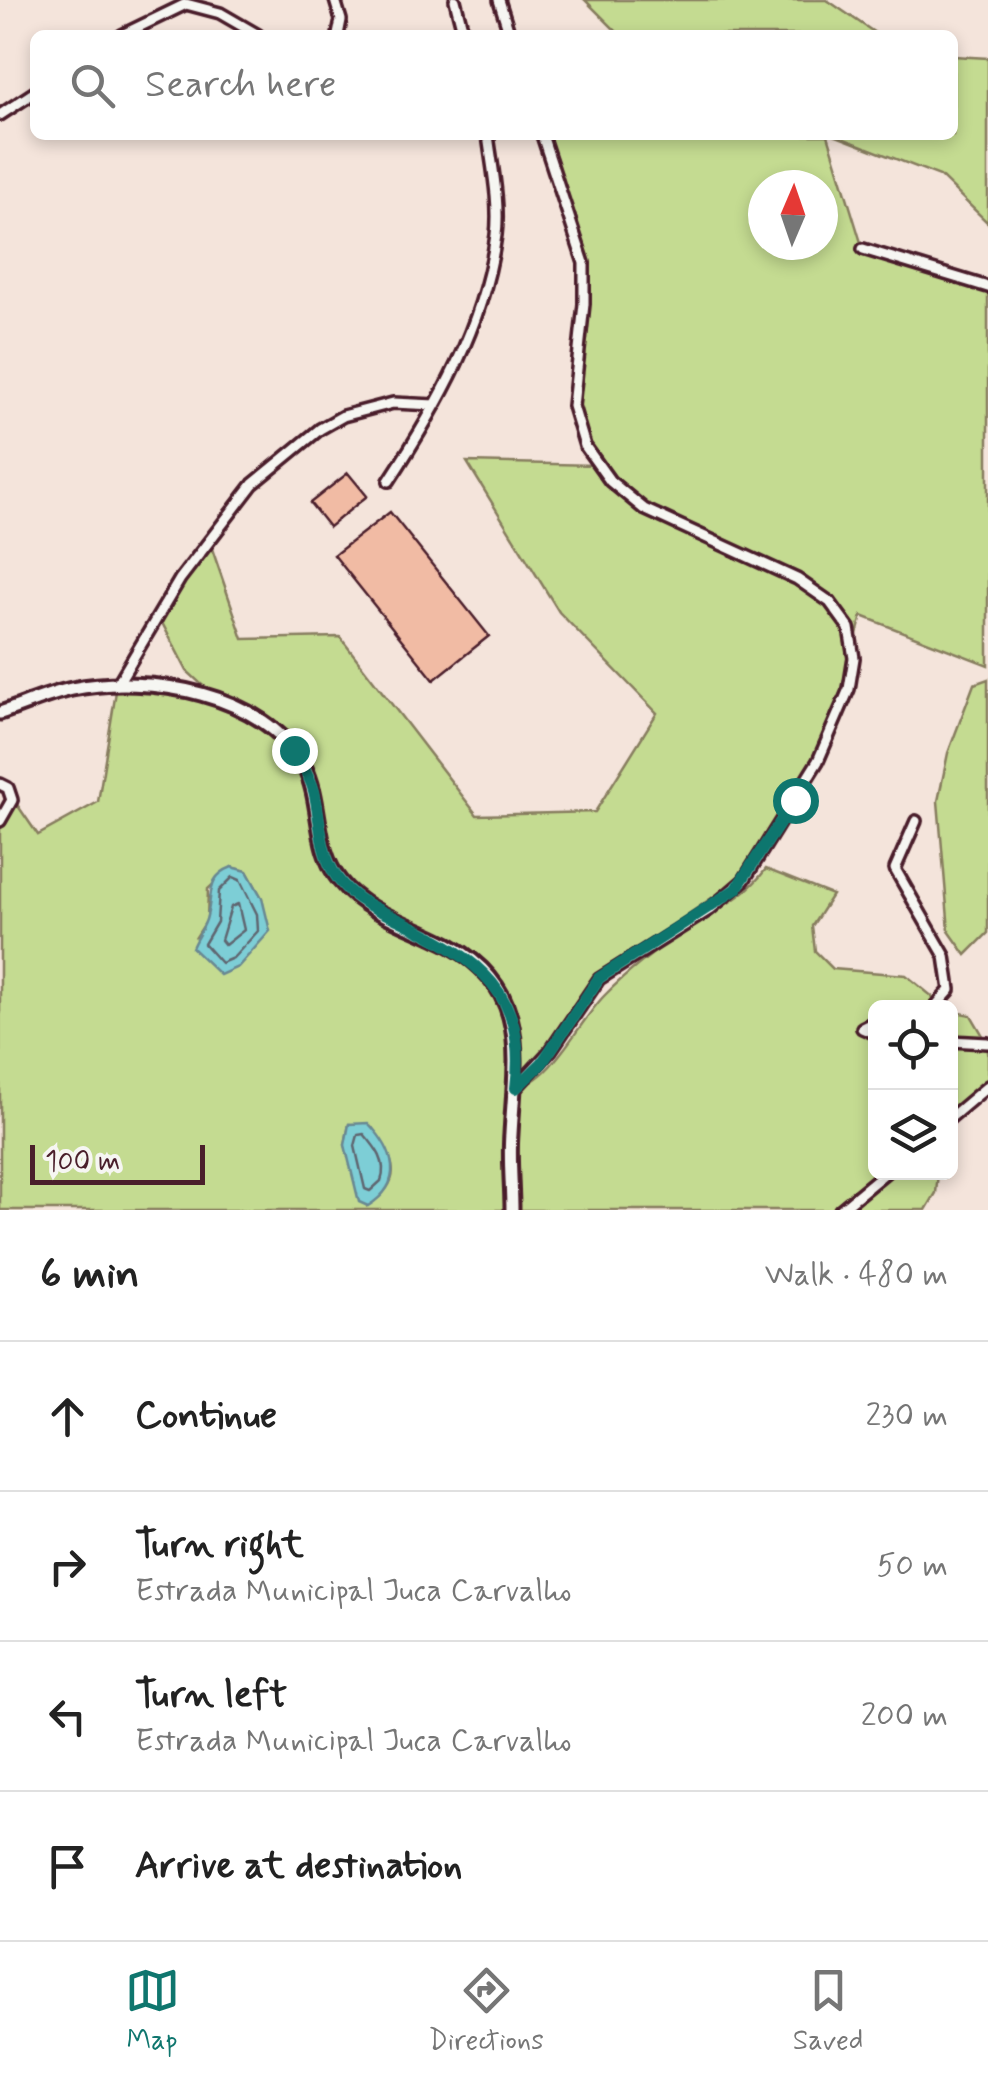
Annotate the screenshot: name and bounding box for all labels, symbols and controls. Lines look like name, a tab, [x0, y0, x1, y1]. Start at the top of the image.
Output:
search box	[30, 30, 958, 140]
icon: search	[65, 58, 120, 113]
text: Search here	[145, 61, 336, 110]
north arrow	[748, 170, 838, 260]
route end	[272, 728, 318, 774]
route start	[773, 778, 819, 824]
map controls	[868, 1000, 958, 1180]
button: locate	[868, 1000, 958, 1090]
button: layers	[868, 1090, 958, 1180]
scale bar	[30, 1140, 205, 1184]
text: 100 m	[45, 1144, 120, 1181]
text: 6 min	[40, 1248, 139, 1303]
text: Walk · 480 m	[765, 1254, 948, 1296]
icon: ahead	[40, 1389, 95, 1444]
text: Continue	[135, 1392, 277, 1441]
text: 230 m	[865, 1395, 948, 1437]
text: Turn right	[135, 1521, 304, 1570]
icon: right	[40, 1539, 95, 1594]
text: 50 m	[876, 1545, 948, 1587]
text: Estrada Municipal Juca Carvalho	[135, 1570, 572, 1612]
text: Turn left	[135, 1671, 287, 1720]
icon: left	[40, 1689, 95, 1744]
text: 200 m	[861, 1695, 948, 1737]
text: Estrada Municipal Juca Carvalho	[135, 1720, 572, 1762]
icon: arrive	[40, 1839, 95, 1894]
text: Arrive at destination	[135, 1842, 462, 1891]
tab: Map	[125, 1963, 180, 2060]
tab: Directions	[429, 1963, 544, 2060]
tab: Saved	[793, 1963, 863, 2060]

